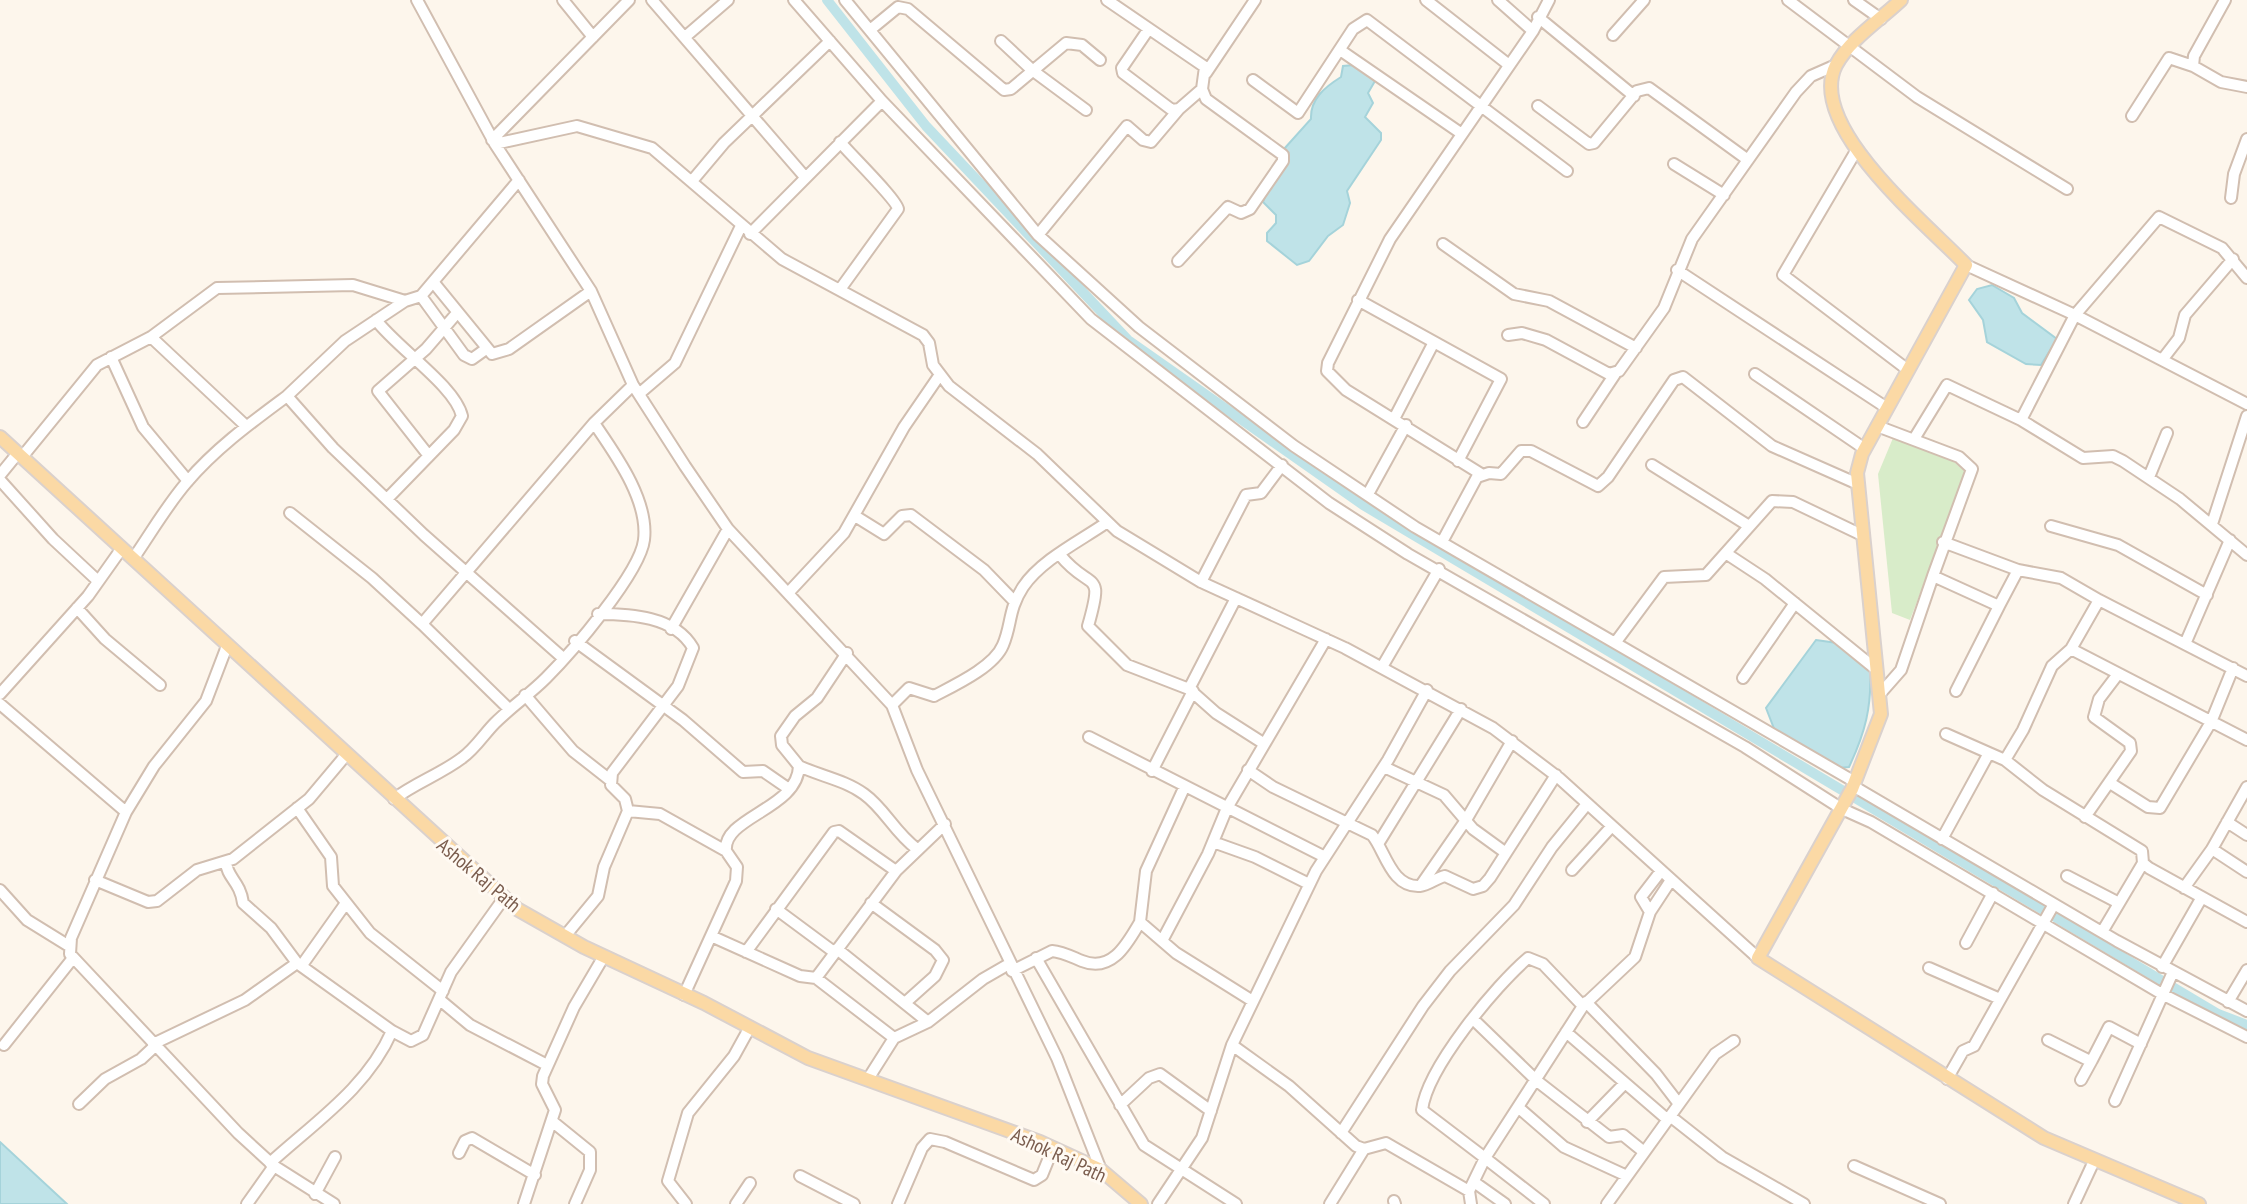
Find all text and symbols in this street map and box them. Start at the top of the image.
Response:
street label: Ashok Raj Path [432,832,526,918]
street label: Ashok Raj Path [1007,1122,1111,1188]

